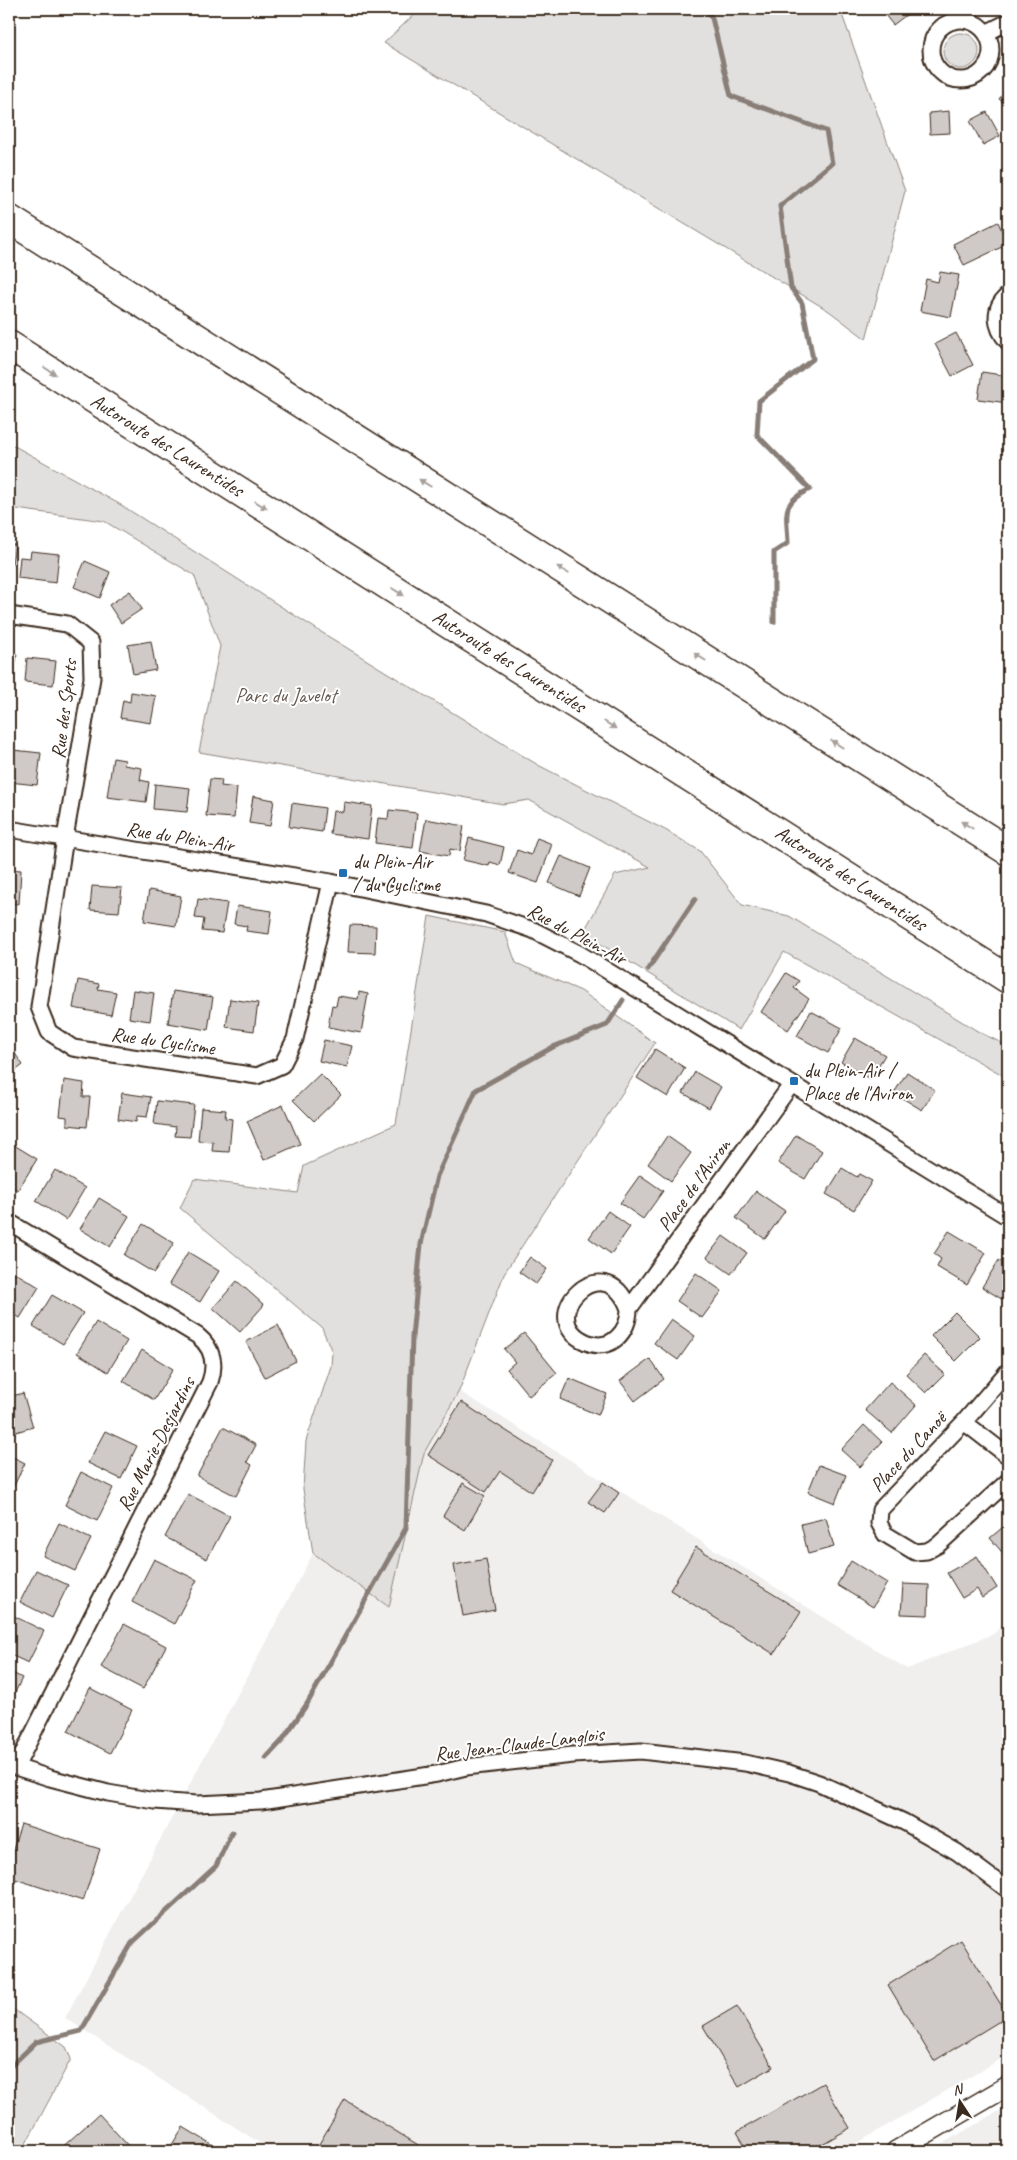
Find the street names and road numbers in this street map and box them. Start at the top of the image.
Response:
street label: Autoroute des Laurentides [86,388,250,503]
street label: Autoroute des Laurentides [428,604,592,719]
street label: Rue des Sports [46,656,83,760]
street label: Rue du Plein-Air [125,816,237,858]
street label: Autoroute des Laurentides [771,820,933,937]
street label: Rue du Plein-Air [523,898,632,971]
street label: Rue du Cyclisme [110,1021,218,1061]
street label: Place de l'Aviron [652,1133,737,1236]
street label: Rue Marie-Desjardins [111,1371,202,1515]
street label: Place du Canoë [864,1405,953,1497]
street label: Rue Jean-Claude-Langlois [433,1721,607,1767]

